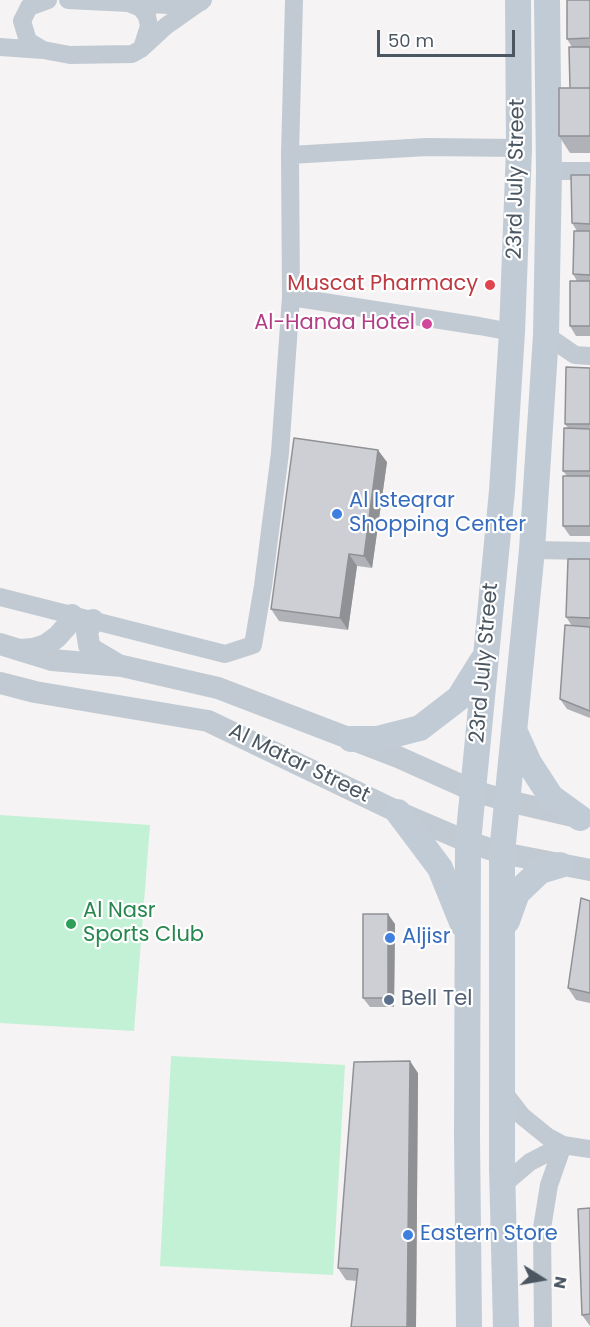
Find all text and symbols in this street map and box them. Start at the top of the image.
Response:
scale bar [380,18,518,56]
text: 50 m [388,28,434,53]
street label: 23rd July Street [503,98,531,260]
place label: Muscat Pharmacy [287,272,478,298]
marker: Muscat Pharmacy [483,278,497,292]
place label: Al-Hanaa Hotel [254,311,415,337]
marker: Al-Hanaa Hotel [420,317,434,331]
place label: Al Isteqrar Shopping Center [349,489,526,539]
marker: Al Isteqrar Shopping Center [330,507,344,521]
street label: 23rd July Street [465,582,505,744]
street label: Al Matar Street [224,719,374,809]
place label: Al Nasr Sports Club [83,899,204,949]
marker: Al Nasr Sports Club [64,917,78,931]
place label: Aljisr [402,925,450,951]
marker: Aljisr [383,931,397,945]
place label: Bell Tel [401,987,472,1013]
marker: Bell Tel [382,993,396,1007]
place label: Eastern Store [420,1222,558,1248]
marker: Eastern Store [401,1228,415,1242]
north arrow [512,1249,572,1309]
text: N [548,1274,573,1291]

